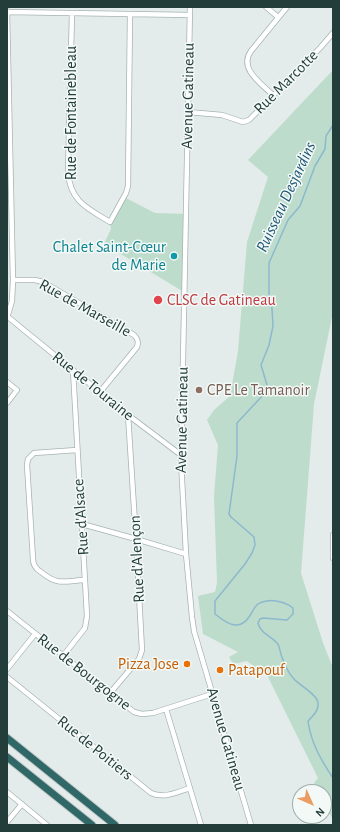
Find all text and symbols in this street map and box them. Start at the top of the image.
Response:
street label: Avenue Gatineau [177,43,199,149]
street label: Rue de Fontainebleau [61,46,81,180]
street label: Rue Marcotte [250,46,322,118]
water label: Ruisseau Desjardins [252,139,320,255]
place label: Chalet Saint-Cœur de Marie [53,237,166,275]
marker: Chalet Saint-Cœur de Marie [169,251,179,261]
street label: Rue de Marseille [36,275,134,341]
place label: CLSC de Gatineau [167,290,276,310]
marker: CLSC de Gatineau [152,294,164,306]
street label: Rue de Touraine [48,347,138,425]
street label: Avenue Gatineau [171,367,193,473]
place label: CPE Le Tamanoir [207,380,310,400]
marker: CPE Le Tamanoir [194,385,204,395]
street label: Rue d'Alsace [69,478,93,556]
street label: Rue d'Alençon [125,515,149,603]
street label: Rue de Bourgogne [33,629,135,715]
place label: Pizza Jose [118,654,179,674]
marker: Pizza Jose [182,659,192,669]
place label: Patapouf [228,660,285,680]
marker: Patapouf [215,665,225,675]
street label: Avenue Gatineau [202,685,250,793]
street label: Rue de Poitiers [53,712,137,784]
north arrow [292,784,332,824]
text: N [314,806,327,819]

